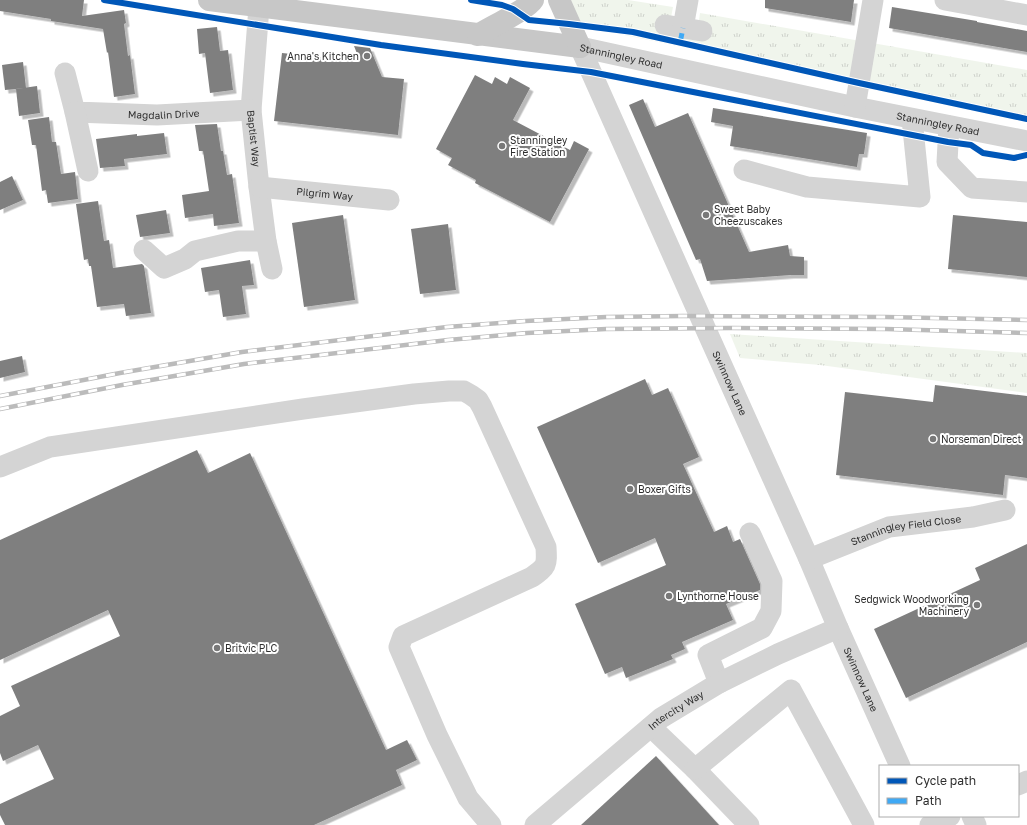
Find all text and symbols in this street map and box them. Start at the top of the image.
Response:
street label: Stanningley Road [578,41,664,71]
place label: Anna's Kitchen [287,50,359,62]
marker: Anna's Kitchen [362,51,372,61]
street label: Magdalin Drive [128,107,200,121]
street label: Baptist Way [245,109,263,168]
street label: Stanningley Road [895,109,981,137]
place label: Stanningley Fire Station [510,134,568,158]
marker: Stanningley Fire Station [497,141,507,151]
street label: Pilgrim Way [296,185,354,202]
place label: Sweet Baby Cheezuscakes [714,203,783,227]
marker: Sweet Baby Cheezuscakes [701,210,711,220]
street label: Swinnow Lane [710,349,750,417]
place label: Norseman Direct [941,433,1021,445]
marker: Norseman Direct [928,434,938,444]
place label: Boxer Gifts [638,483,691,495]
marker: Boxer Gifts [625,484,635,494]
street label: Stanningley Field Close [849,512,962,548]
place label: Lynthorne House [677,590,759,602]
marker: Lynthorne House [664,591,674,601]
place label: Sedgwick Woodworking Machinery [854,593,969,617]
marker: Sedgwick Woodworking Machinery [972,600,982,610]
place label: Britvic PLC [225,642,278,654]
marker: Britvic PLC [212,643,222,653]
street label: Swinnow Lane [841,645,881,714]
street label: Intercity Way [646,688,706,732]
legend [879,765,1019,817]
text: Cycle path [915,773,976,788]
text: Path [915,793,942,808]

